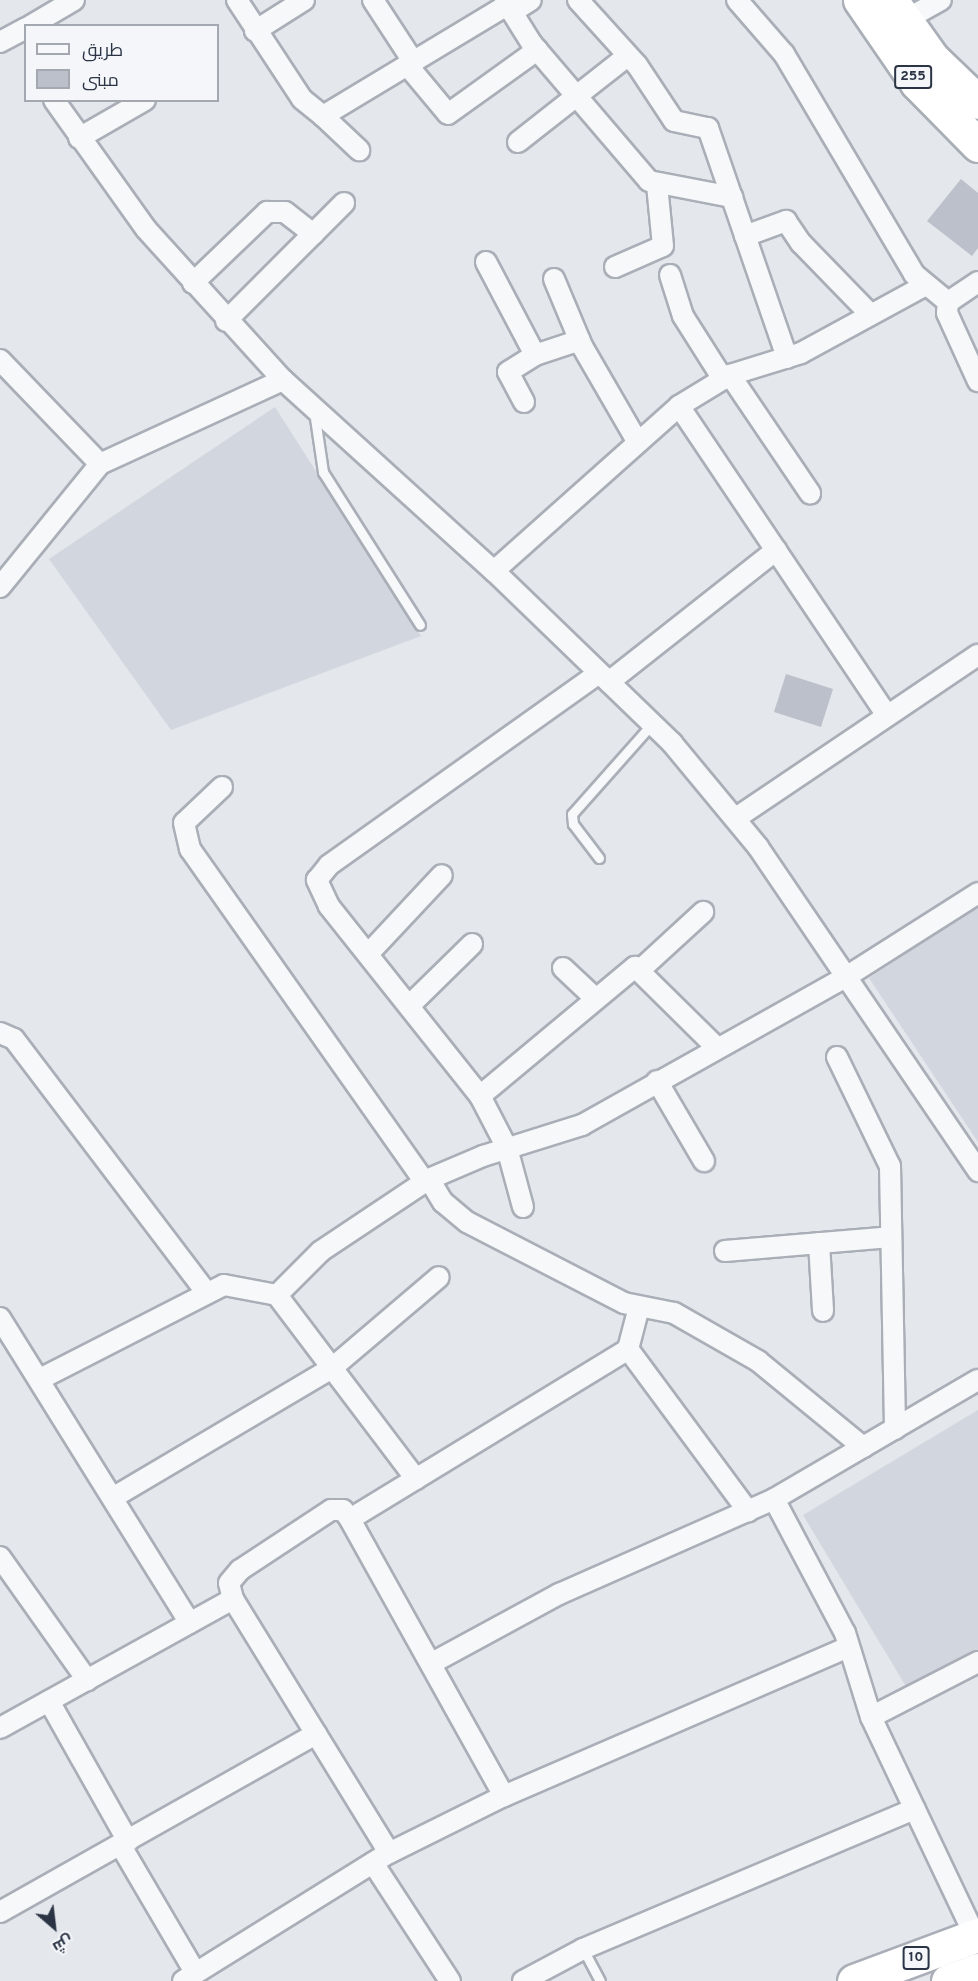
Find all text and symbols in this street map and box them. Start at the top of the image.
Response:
legend [24,24,219,102]
text: طريق [82,40,123,63]
road number: 255 [894,66,932,88]
text: مبنى [82,70,119,93]
north arrow [24,1897,84,1957]
text: ش [49,1929,76,1957]
road number: 10 [902,1947,930,1969]

